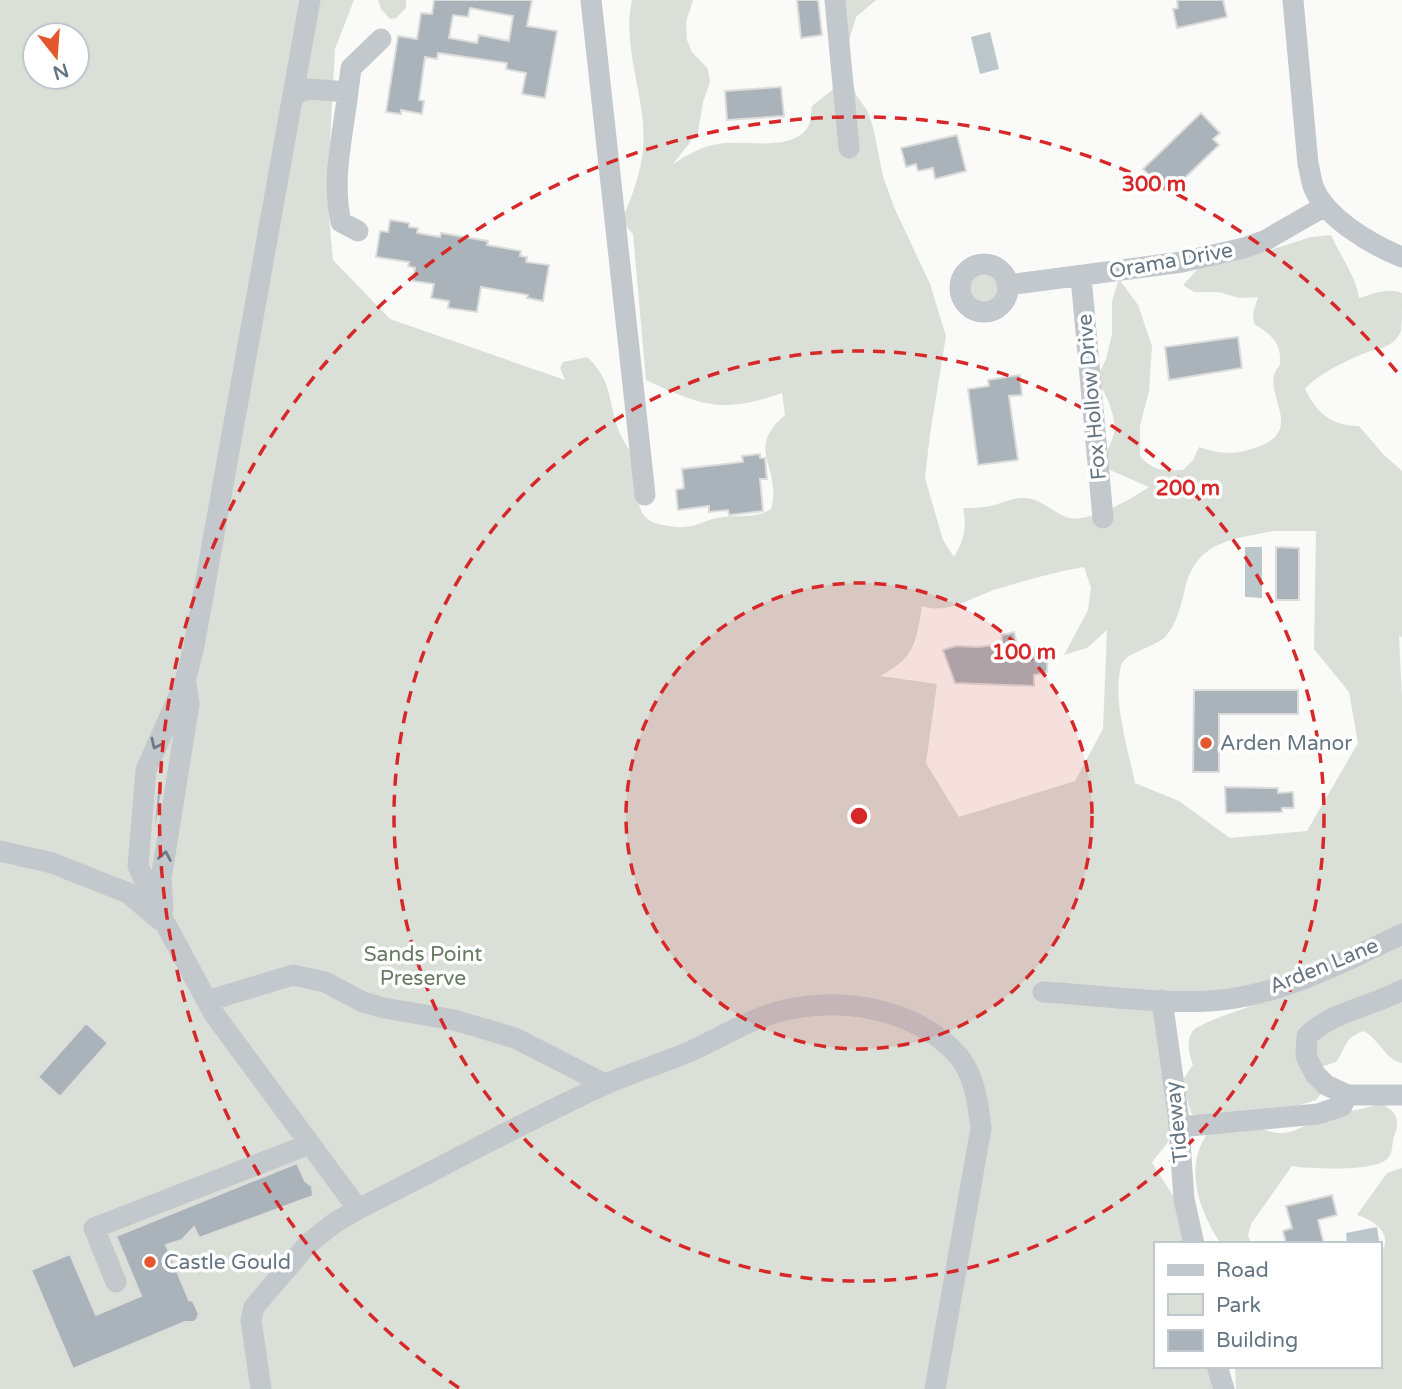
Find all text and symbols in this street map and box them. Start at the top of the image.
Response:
north arrow [21,21,91,91]
text: N [50,59,71,84]
text: 300 m [1122,172,1186,197]
street label: Orama Drive [1107,238,1235,284]
street label: Fox Hollow Drive [1072,313,1112,481]
text: 200 m [1156,476,1220,501]
text: 100 m [992,640,1056,665]
place label: Arden Manor [1220,731,1352,756]
marker: Arden Manor [1198,735,1214,751]
one-way arrow [150,737,164,749]
centre of rings [847,804,871,828]
one-way arrow [157,850,172,862]
street label: Arden Lane [1266,933,1382,999]
park label: Sands Point Preserve [364,942,482,991]
street label: Tideway [1160,1080,1194,1164]
legend [1154,1242,1381,1368]
place label: Castle Gould [164,1250,291,1275]
marker: Castle Gould [142,1254,158,1270]
text: Road [1216,1258,1269,1283]
text: Park [1216,1293,1261,1318]
text: Building [1216,1328,1298,1353]

